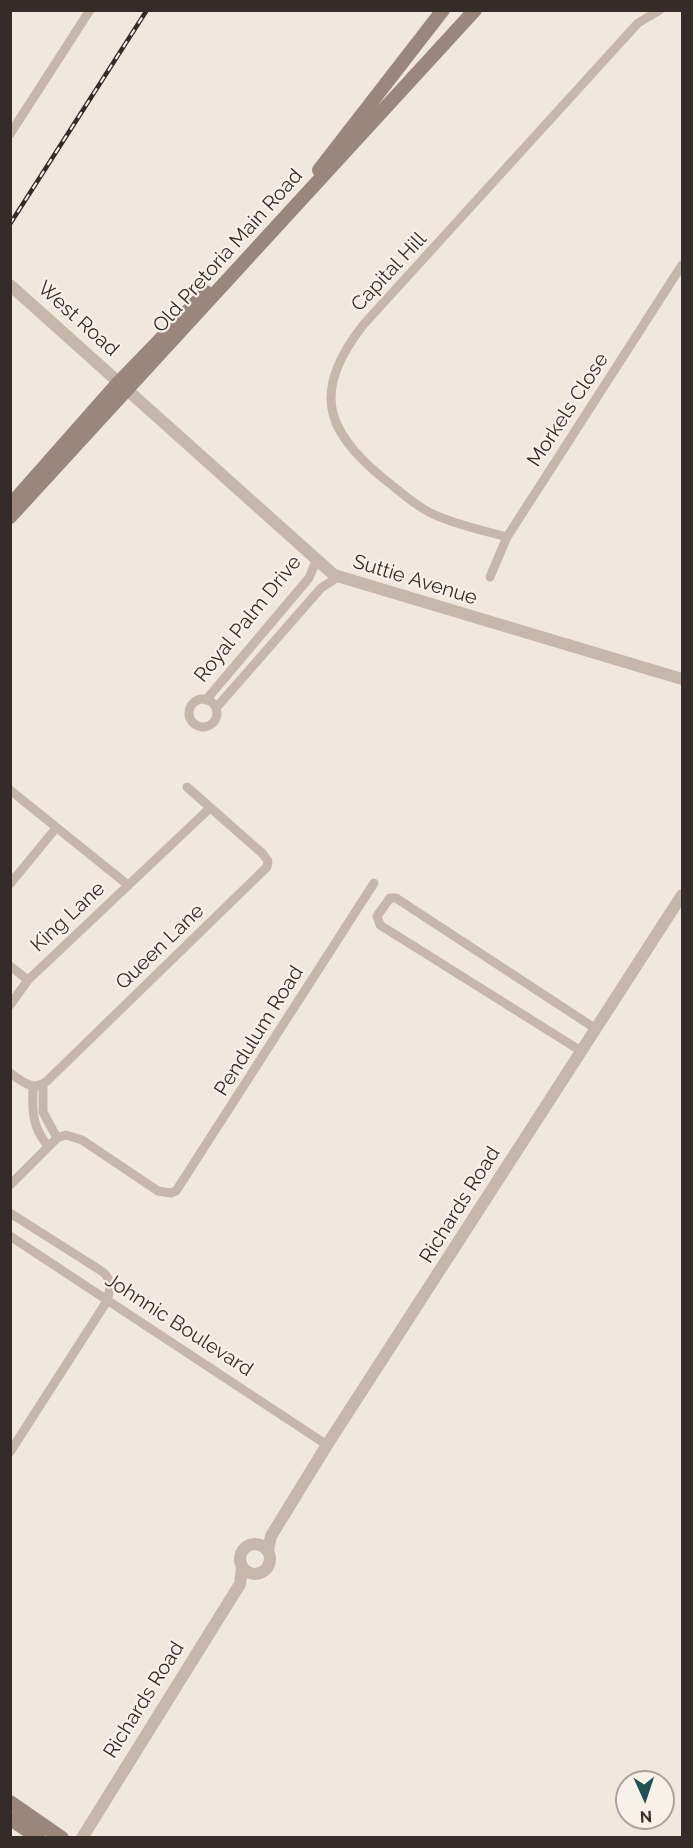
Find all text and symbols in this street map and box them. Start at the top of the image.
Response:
street label: Old Pretoria Main Road [148,164,308,338]
street label: Capital Hill [346,227,432,317]
street label: West Road [33,276,123,362]
street label: Morkels Close [522,349,614,471]
street label: Suttie Avenue [350,550,480,610]
street label: Royal Palm Drive [190,551,306,687]
street label: King Lane [26,877,110,957]
street label: Queen Lane [111,899,209,995]
street label: Pendulum Road [209,962,309,1100]
street label: Richards Road [415,1142,505,1268]
street label: Johnnic Boulevard [101,1268,257,1382]
street label: Richards Road [99,1637,189,1763]
north arrow [615,1770,675,1830]
text: N [639,1807,652,1826]

